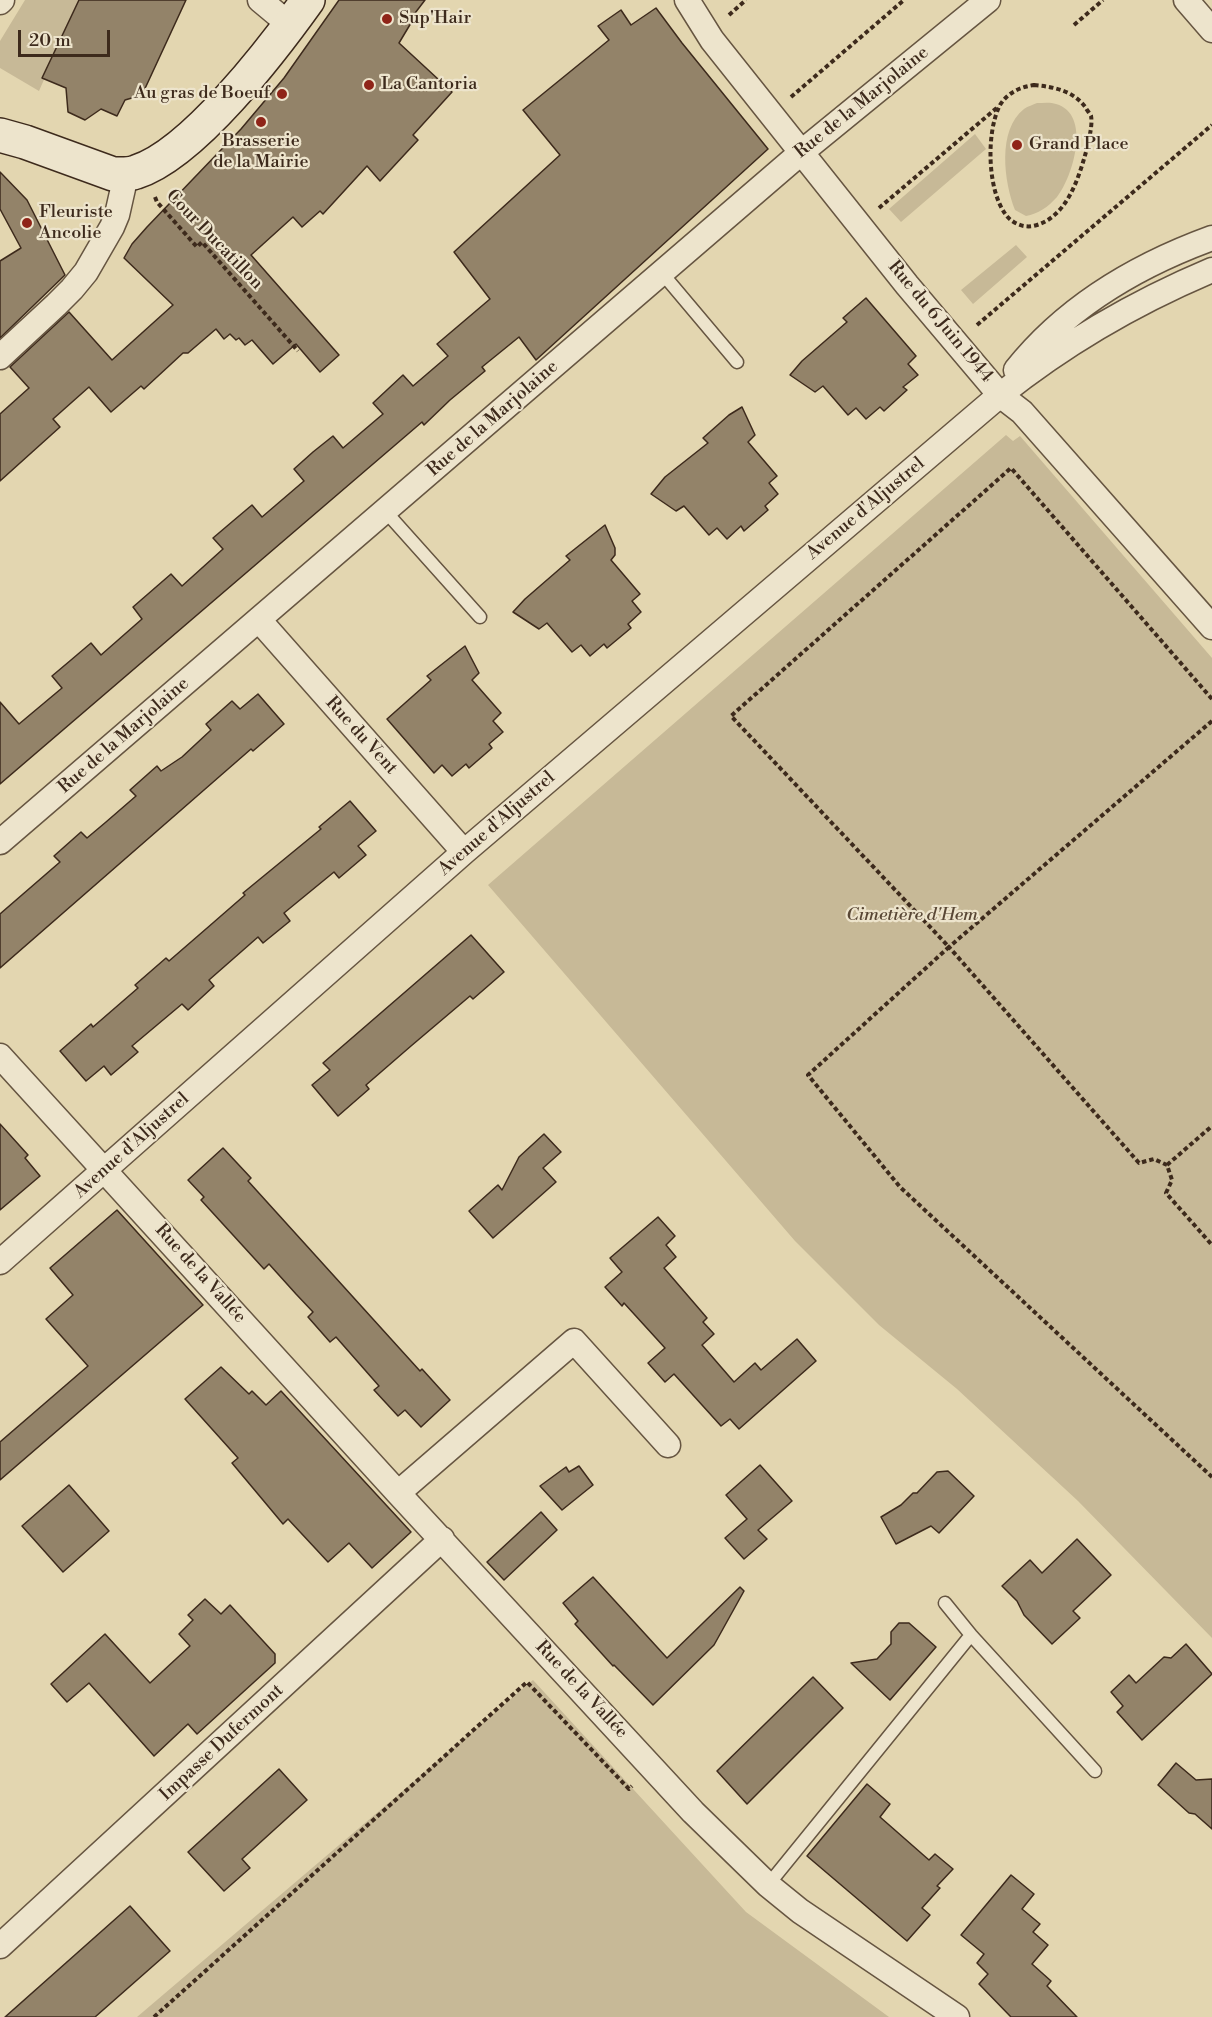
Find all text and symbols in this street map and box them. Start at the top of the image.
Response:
place label: Sup'Hair [399,8,471,30]
marker: Sup'Hair [380,12,394,26]
scale bar [21,18,112,56]
text: 20 m [29,29,71,52]
street label: Rue de la Marjolaine [791,42,933,164]
place label: La Cantoria [381,74,477,96]
marker: La Cantoria [362,78,376,92]
place label: Au gras de Boeuf [134,83,270,105]
marker: Au gras de Boeuf [275,87,289,101]
marker: Brasserie de la Mairie [254,115,268,129]
place label: Brasserie de la Mairie [213,131,309,174]
place label: Grand Place [1029,134,1129,156]
marker: Grand Place [1010,138,1024,152]
street label: Cour Ducatillon [161,186,267,294]
place label: Fleuriste Ancolie [39,202,113,244]
marker: Fleuriste Ancolie [20,216,34,230]
street label: Rue du 6 Juin 1944 [883,257,997,387]
street label: Rue de la Marjolaine [423,356,563,482]
street label: Avenue d'Aljustrel [803,453,929,565]
street label: Rue de la Marjolaine [54,673,194,799]
street label: Rue du Vent [320,693,402,779]
street label: Avenue d'Aljustrel [434,767,560,881]
park label: Cimetière d'Hem [846,905,978,927]
street label: Avenue d'Aljustrel [70,1089,194,1203]
street label: Rue de la Vallée [150,1220,250,1328]
street label: Rue de la Vallée [530,1637,632,1743]
street label: Impasse Dufermont [156,1680,288,1806]

